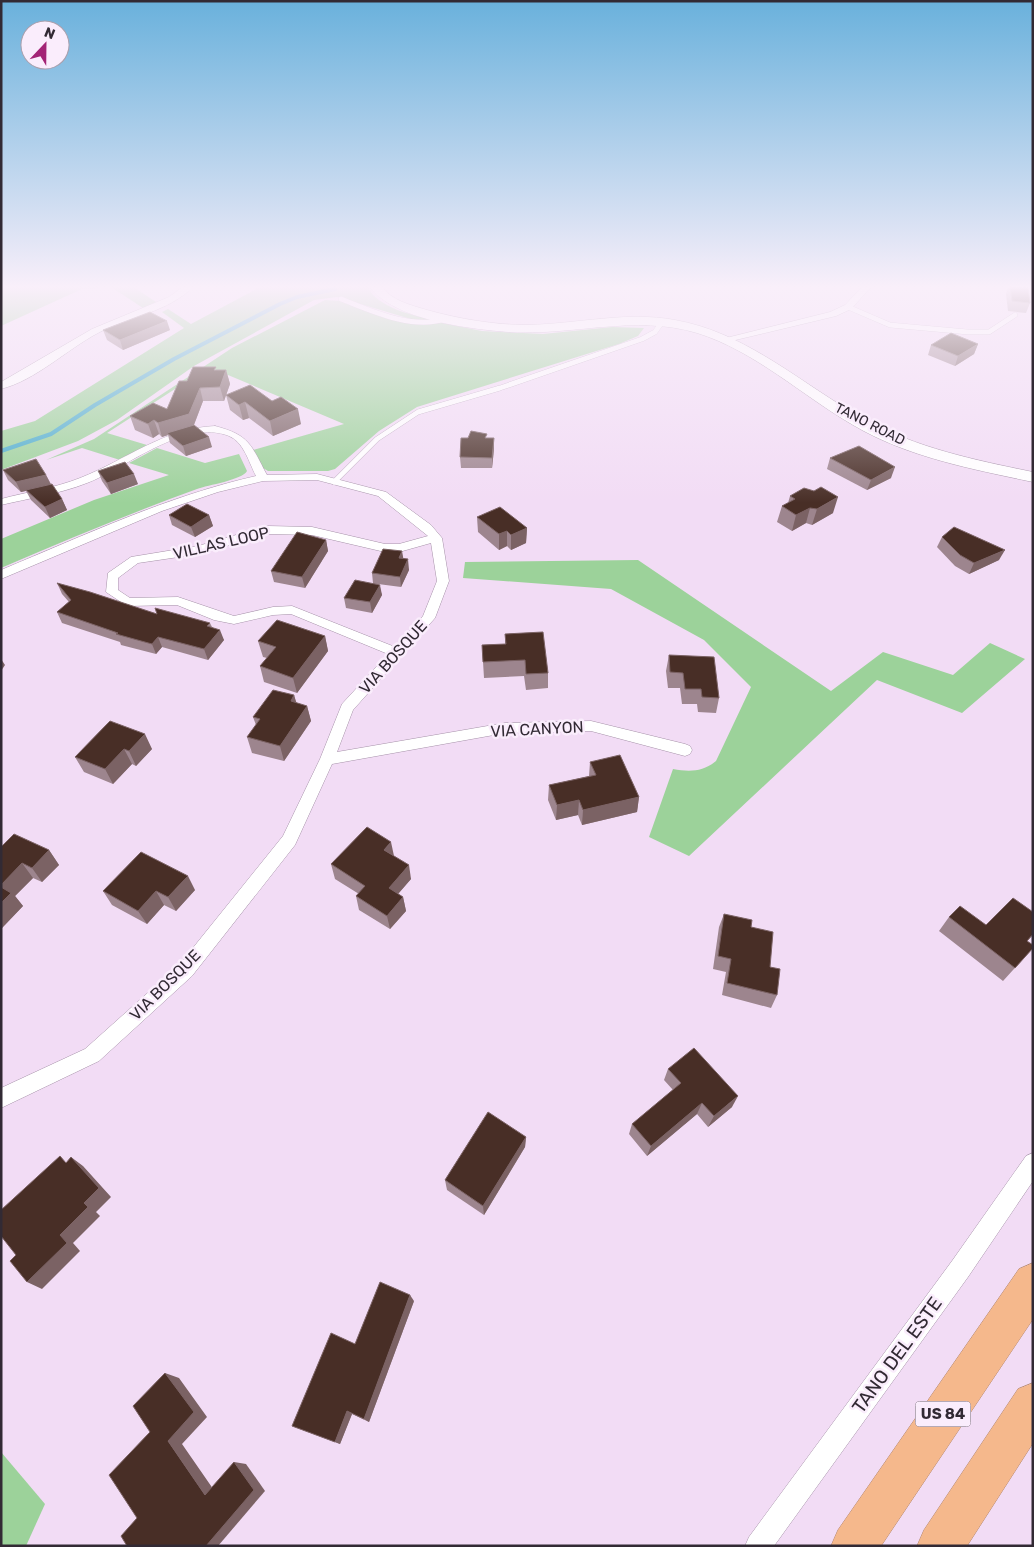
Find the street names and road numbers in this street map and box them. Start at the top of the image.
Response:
street label: TANO ROAD [832,399,908,449]
street label: VILLAS LOOP [171,523,271,563]
street label: VIA BOSQUE [355,616,431,698]
street label: VIA CANYON [490,717,584,741]
street label: VIA BOSQUE [126,946,204,1024]
street label: TANO DEL ESTE [847,1292,947,1418]
road number: US 84 [916,1402,970,1426]

